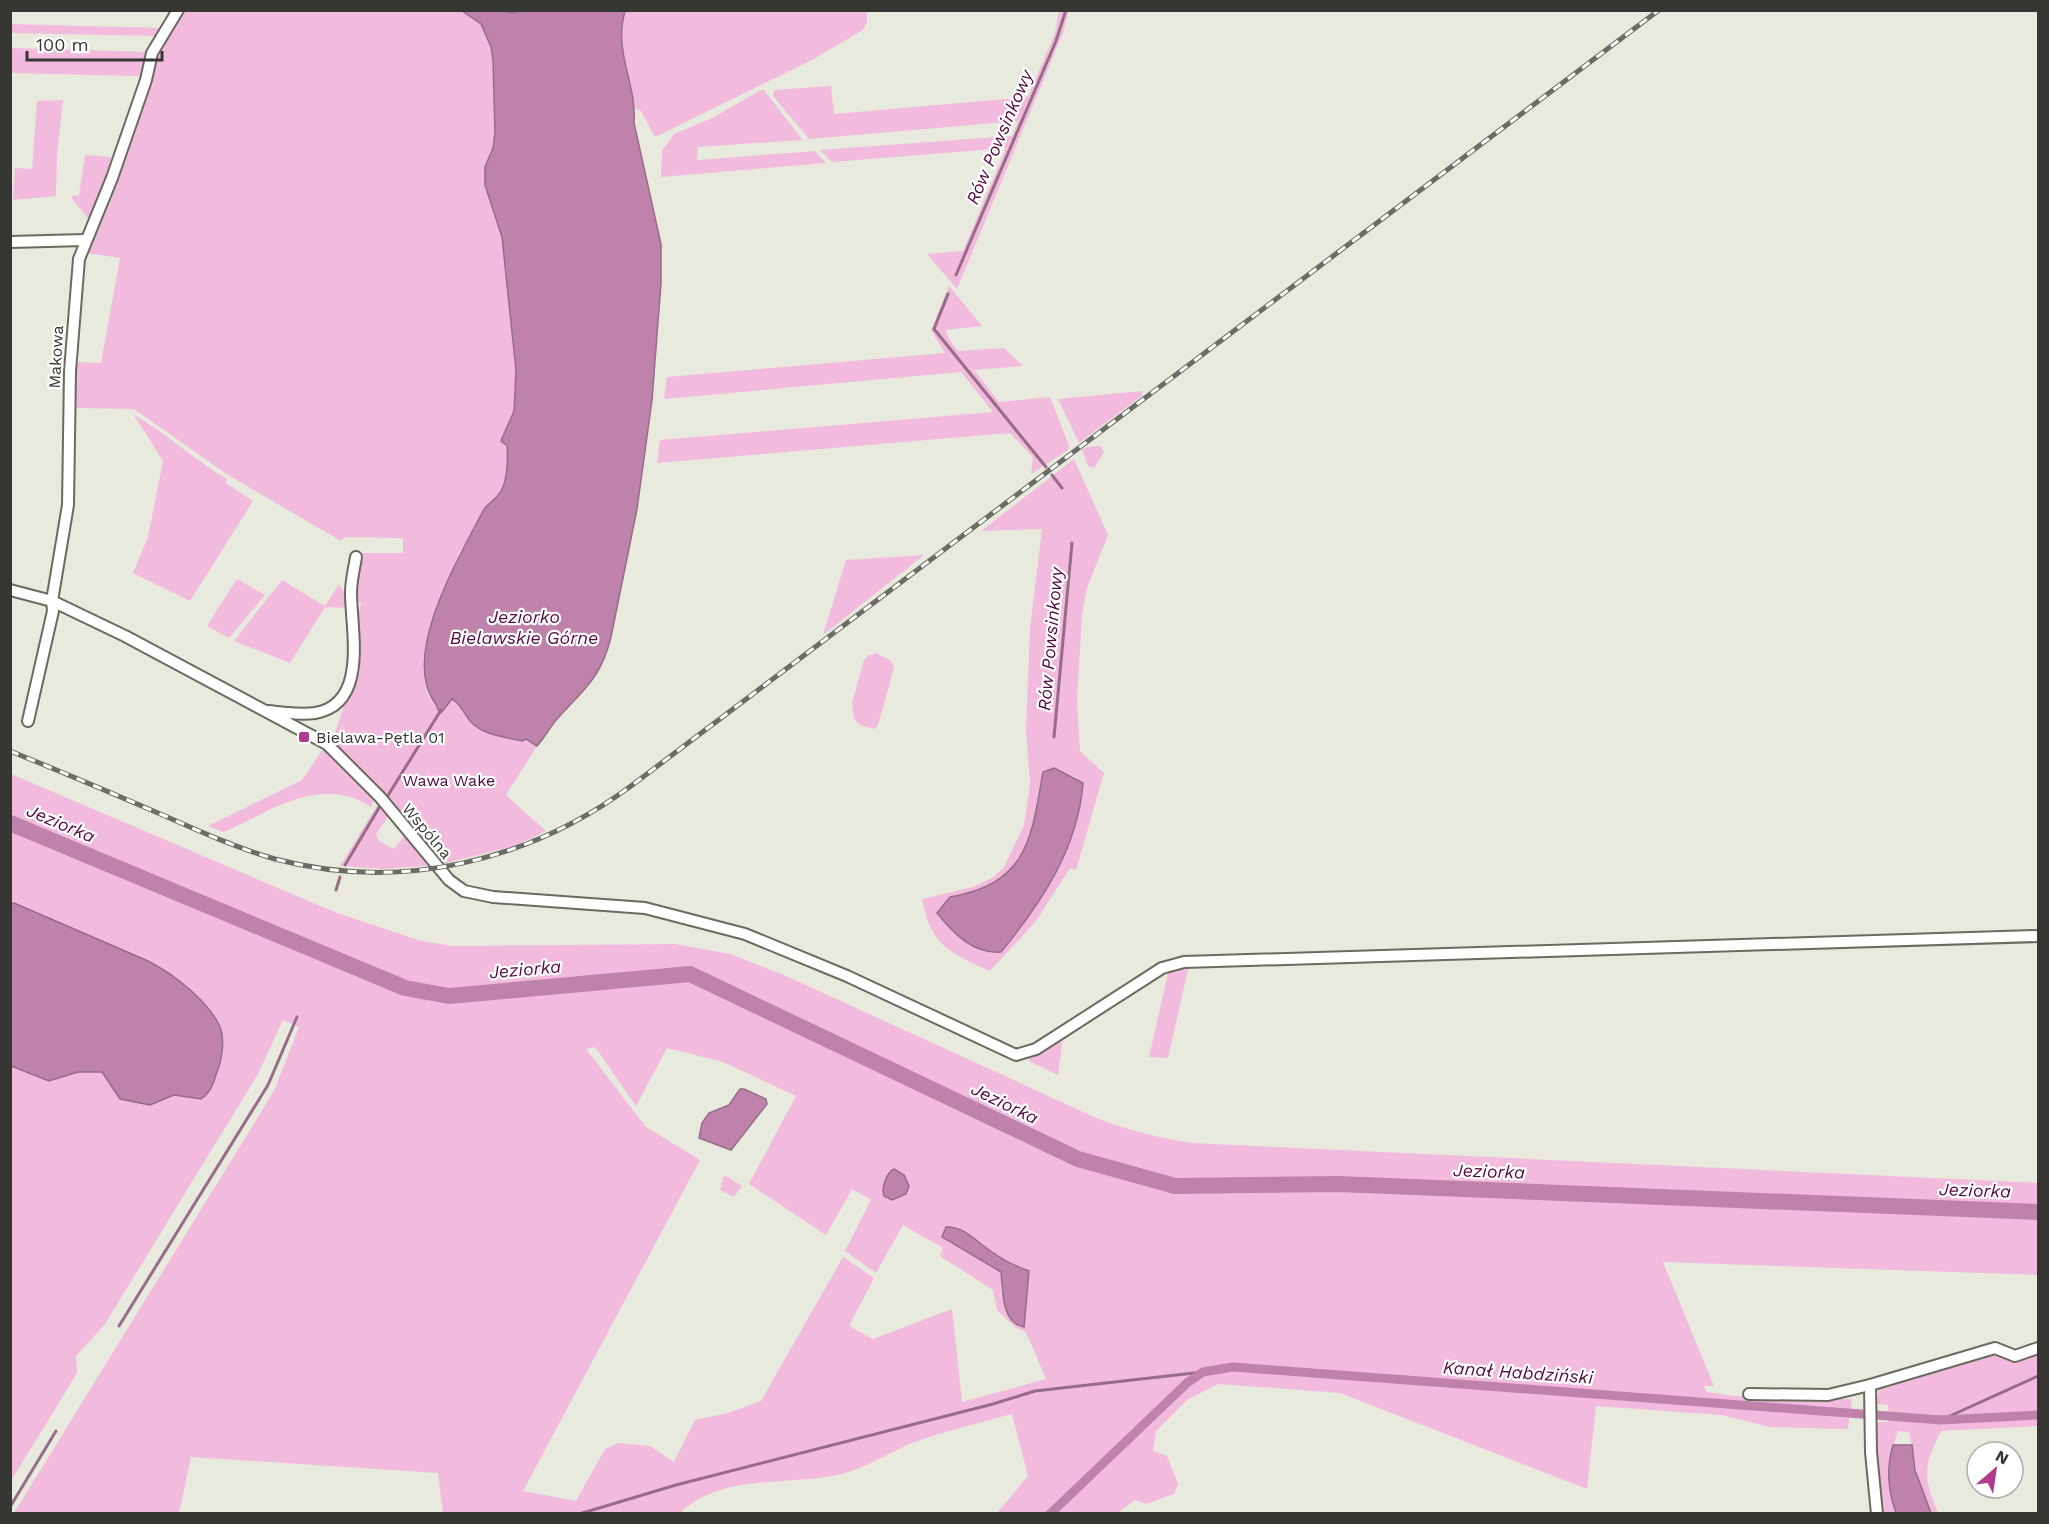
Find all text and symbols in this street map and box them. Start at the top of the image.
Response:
scale bar [27,24,162,62]
text: 100 m [36,34,89,55]
water label: Rów Powsinkowy [961,65,1038,207]
street label: Makowa [45,325,67,389]
water label: Rów Powsinkowy [1033,565,1067,712]
water label: Jeziorko Bielawskie Górne [450,606,598,648]
place label: Bielawa-Pętla 01 [316,728,444,747]
marker: Bielawa-Pętla 01 [297,730,311,744]
park label: Wawa Wake [403,771,495,790]
water label: Jeziorka [24,799,98,847]
street label: Wspólna [398,799,456,863]
water label: Jeziorka [488,955,562,983]
water label: Jeziorka [968,1078,1042,1128]
water label: Jeziorka [1453,1159,1525,1183]
water label: Jeziorka [1939,1178,2011,1202]
water label: Kanał Habdziński [1442,1356,1595,1388]
north arrow [1965,1440,2025,1500]
text: N [1992,1446,2012,1469]

